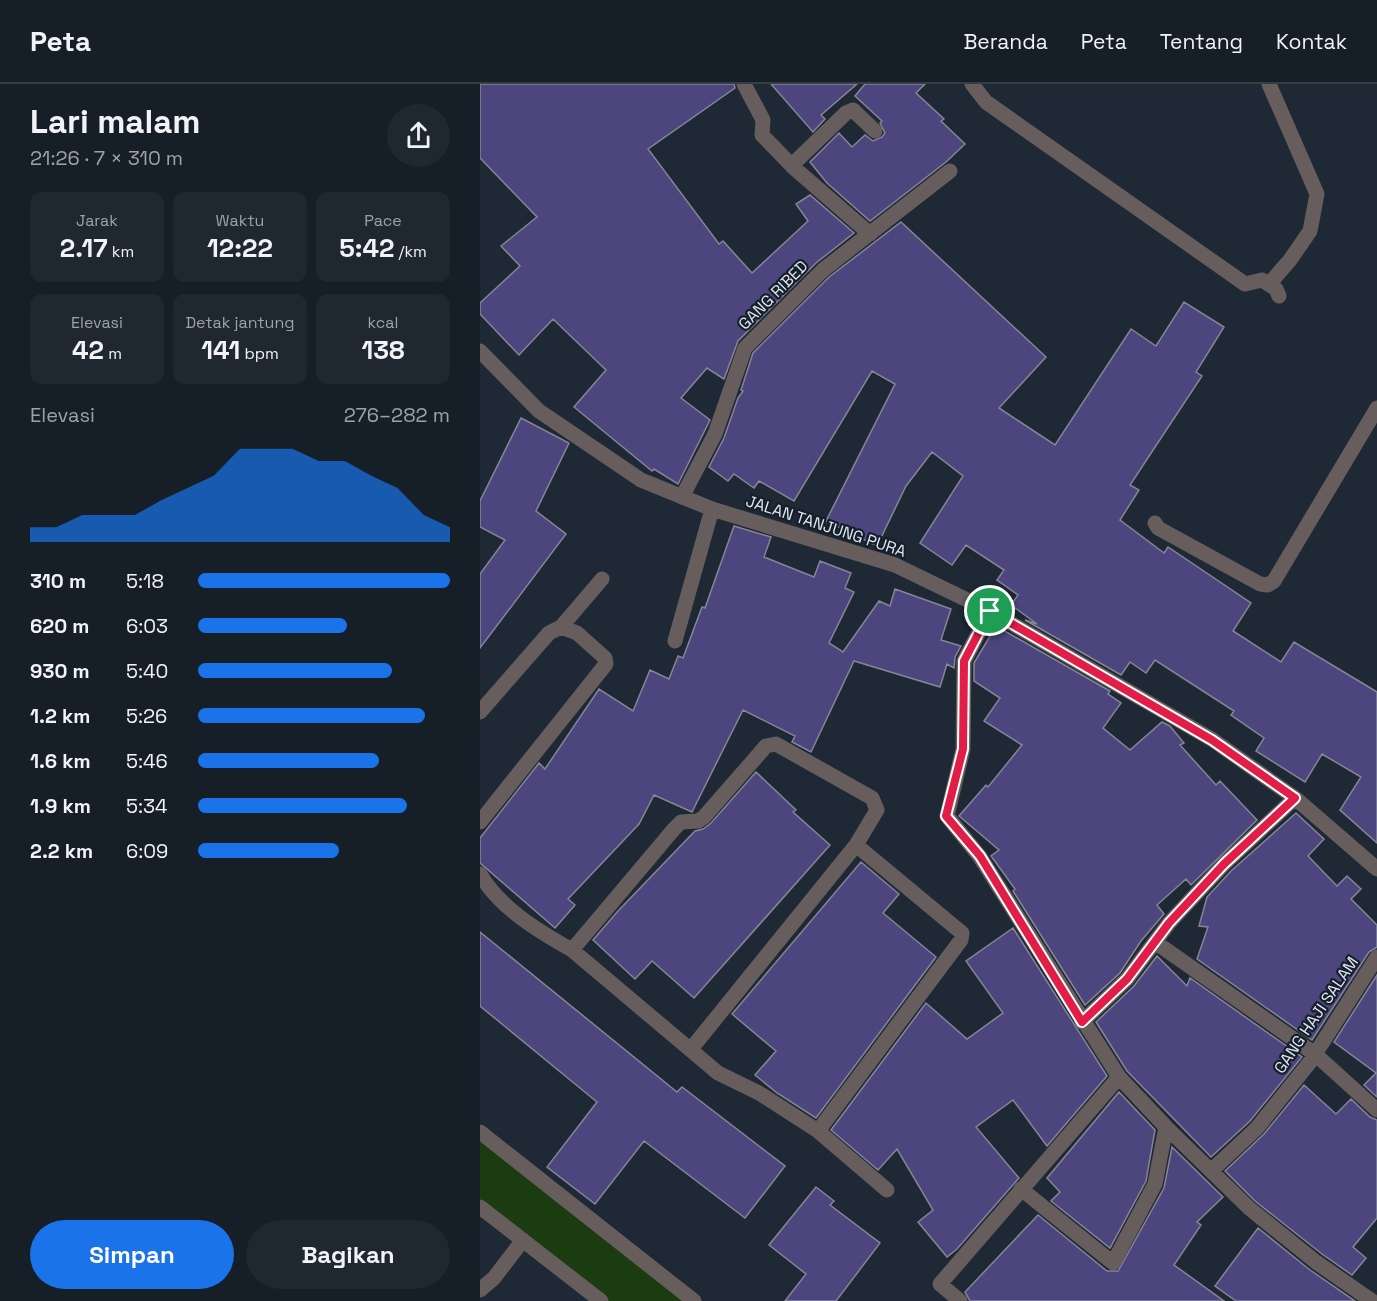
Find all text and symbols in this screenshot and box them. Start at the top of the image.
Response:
text: Peta [30,23,91,59]
text: Beranda [963,28,1048,55]
text: Peta [1081,28,1127,55]
text: Tentang [1160,28,1243,55]
text: Kontak [1276,28,1347,55]
text: Lari malam [30,101,200,143]
button: share [387,104,450,167]
text: 21:26 · 7 × 310 m [30,145,183,171]
text: Jarak [76,210,118,231]
text: Waktu [216,210,264,231]
text: Pace [364,210,402,231]
text: 2.17 [60,231,108,265]
text: 12:22 [207,231,273,265]
text: 5:42 [339,231,394,265]
text: km [108,241,134,262]
text: /km [394,241,427,262]
street label: GANG RIBED [734,256,812,334]
text: Elevasi [71,312,123,333]
text: Detak jantung [186,312,294,333]
text: kcal [368,312,398,333]
text: 42 [72,333,104,367]
text: 141 [201,333,240,367]
text: 138 [361,333,405,367]
text: m [104,343,122,364]
text: bpm [240,343,279,364]
text: Elevasi [30,402,95,428]
text: 276–282 m [344,402,450,428]
street label: JALAN TANJUNG PURA [743,490,909,562]
text: 310 m [30,568,86,594]
text: 5:18 [126,568,164,594]
pin [964,585,1015,636]
icon: arrive [973,594,1006,627]
text: 620 m [30,613,89,639]
text: 6:03 [126,613,168,639]
text: 930 m [30,658,90,684]
text: 5:40 [126,658,168,684]
text: 1.2 km [30,703,90,729]
text: 5:26 [126,703,167,729]
text: 1.6 km [30,748,91,774]
text: 5:46 [126,748,168,774]
text: 1.9 km [30,793,91,819]
text: 5:34 [126,793,168,819]
text: 2.2 km [30,838,93,864]
text: 6:09 [126,838,168,864]
street label: GANG HAJI SALAM [1269,953,1363,1077]
button: Simpan [30,1220,234,1289]
button: Bagikan [246,1220,450,1289]

